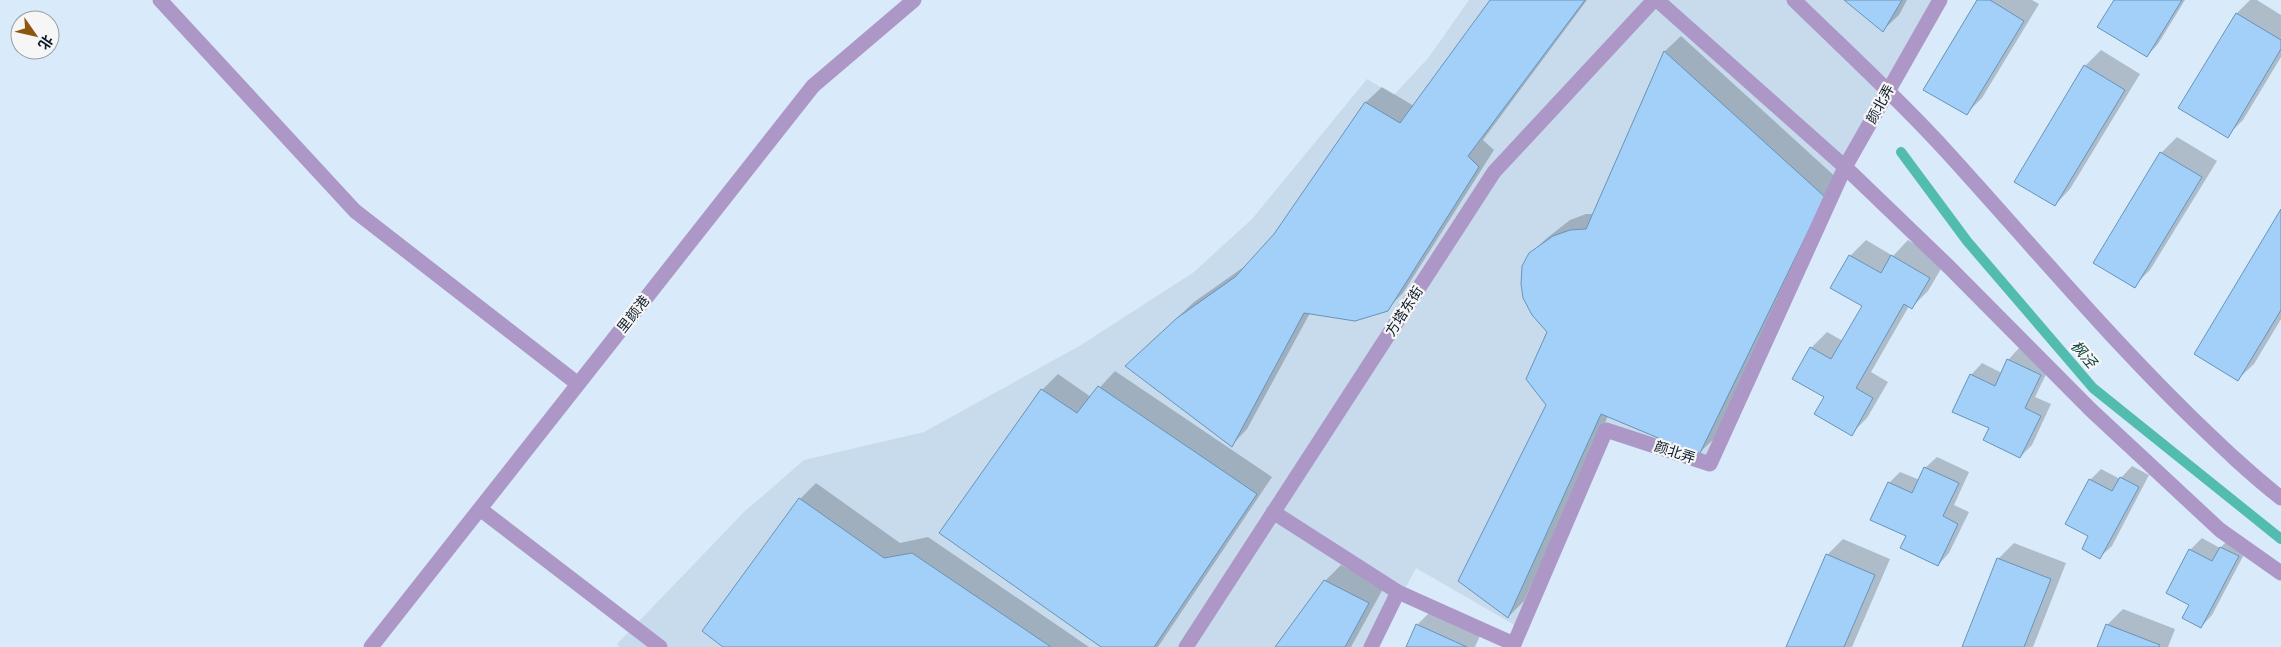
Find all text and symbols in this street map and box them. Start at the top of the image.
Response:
north arrow [10,10,60,60]
text: 北 [34,31,57,53]
street label: 颜北弄 [1862,81,1898,127]
street label: 方塔东街 [1381,283,1427,339]
street label: 里颜港 [613,292,653,336]
water label: 枫泾 [2067,336,2102,373]
street label: 颜北弄 [1652,437,1698,467]

